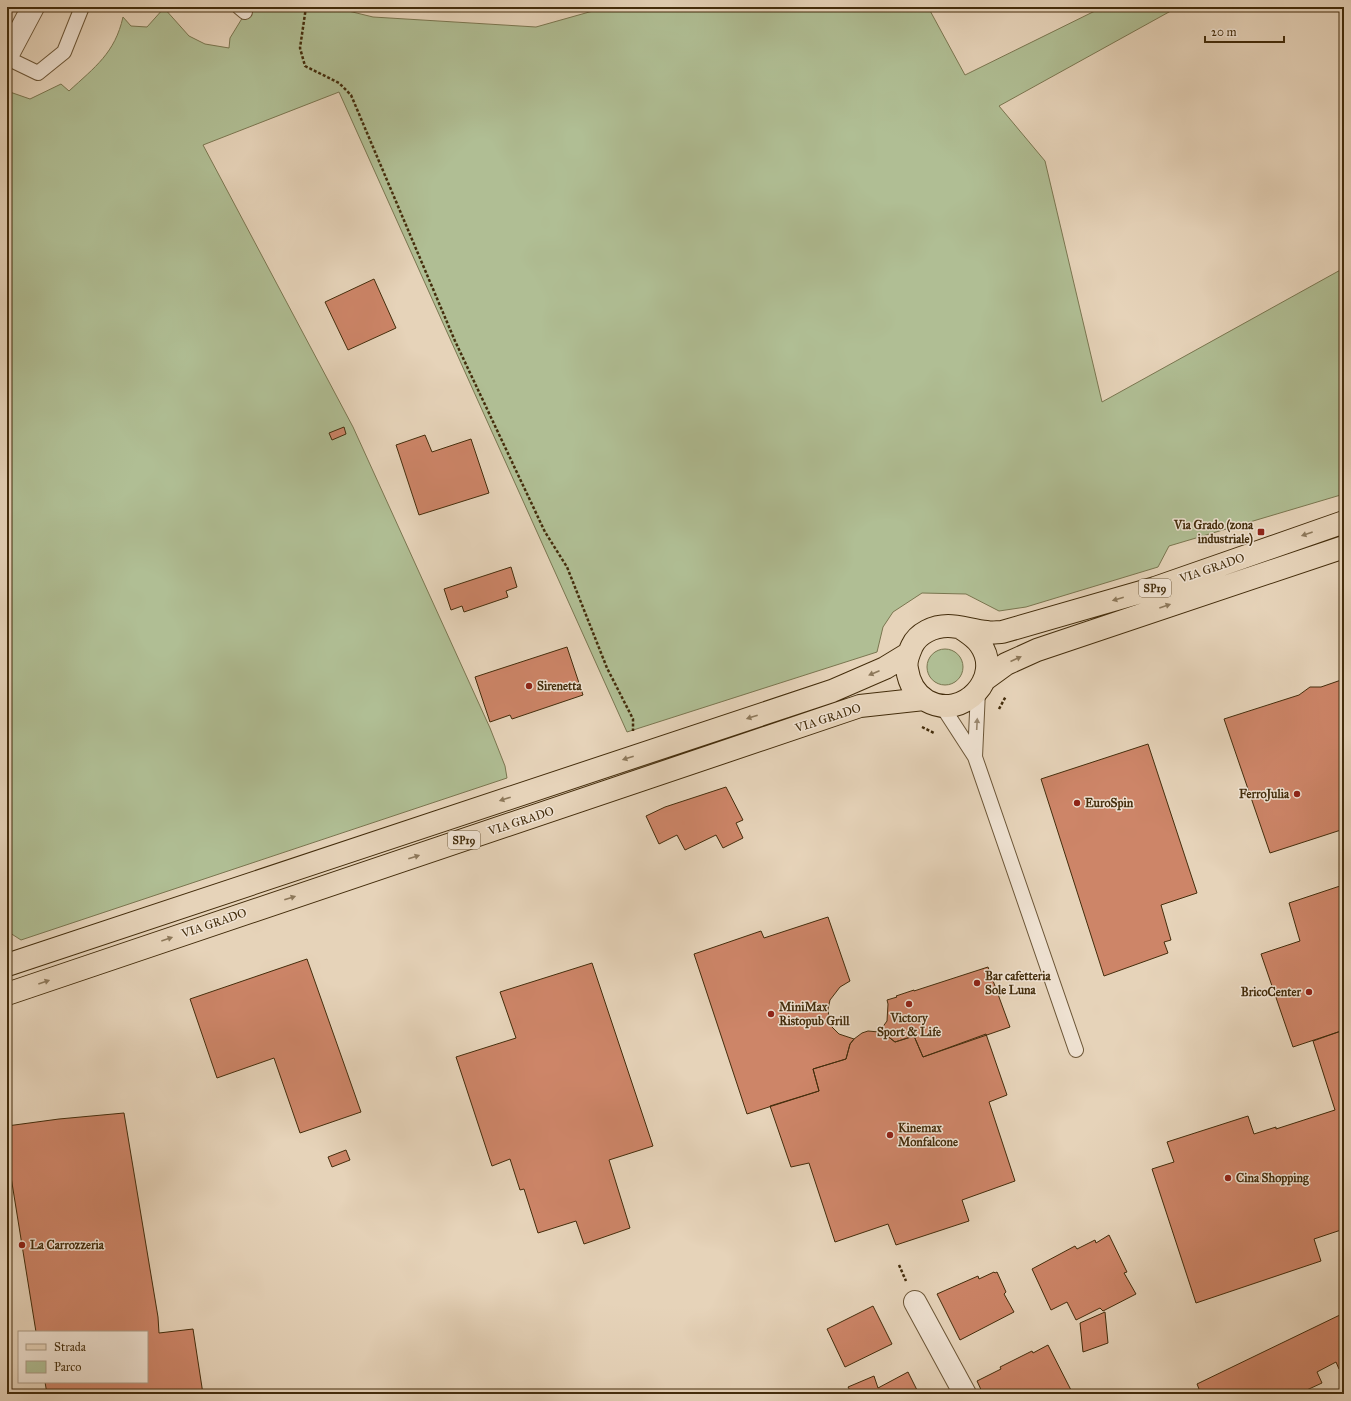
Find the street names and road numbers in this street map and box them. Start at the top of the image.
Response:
street label: VIA GRADO [1177,550,1246,586]
road number: SP19 [1139,579,1171,597]
street label: VIA GRADO [793,701,863,735]
street label: VIA GRADO [486,804,556,838]
road number: SP19 [448,831,480,849]
street label: VIA GRADO [179,905,248,941]

